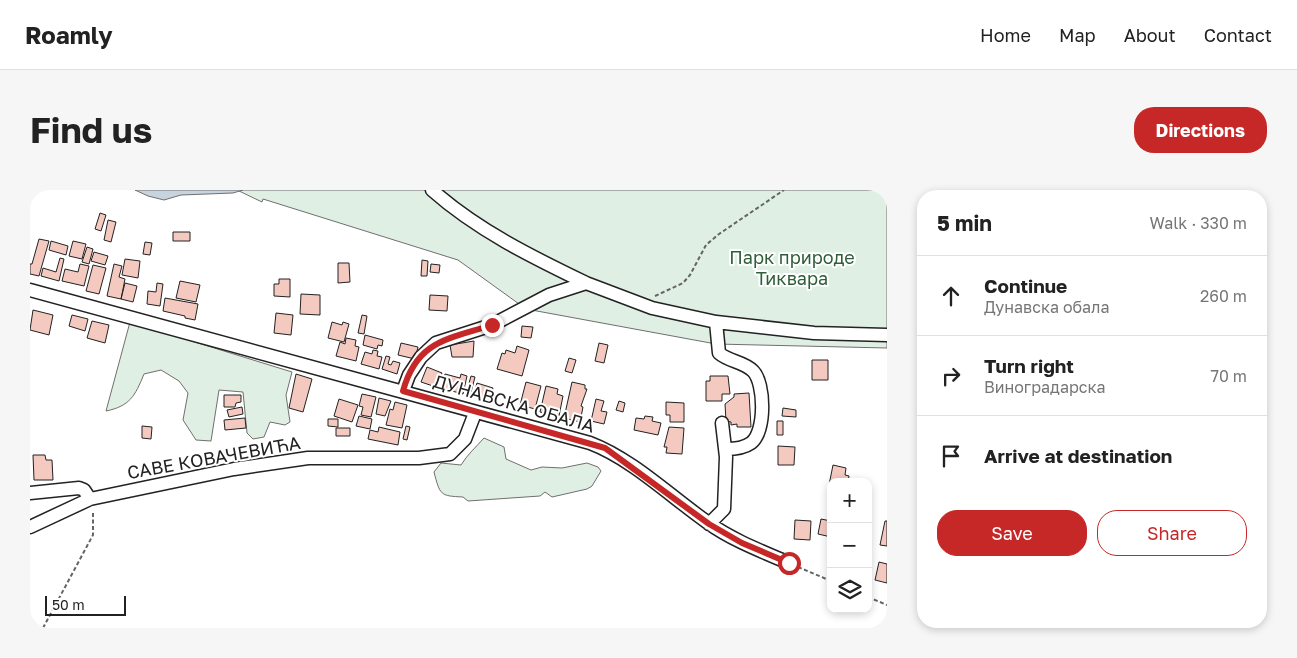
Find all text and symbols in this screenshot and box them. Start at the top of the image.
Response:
text: Roamly [25,20,113,49]
text: Home [980,24,1031,46]
text: Map [1059,24,1096,46]
text: About [1124,24,1176,46]
text: Contact [1204,24,1272,46]
button: Directions [1134,107,1267,153]
text: Find us [30,109,152,151]
text: 5 min [937,210,992,236]
text: Walk · 330 m [1149,213,1247,233]
park label: Парк природе Тиквара [729,246,855,289]
text: Continue [984,274,1067,297]
icon: ahead [937,282,965,310]
text: 260 m [1200,286,1247,306]
text: Дунавска обала [984,297,1110,317]
route end [481,314,504,337]
text: Turn right [984,354,1074,377]
icon: right [937,362,965,390]
text: 70 m [1210,366,1247,386]
street label: ДУНАВСКА ОБАЛА [431,370,597,437]
text: Виноградарска [984,377,1106,397]
street label: САВЕ КОВАЧЕВИЋА [125,431,302,483]
icon: arrive [937,442,965,470]
text: Arrive at destination [984,444,1172,467]
map controls [827,478,872,613]
button: + [827,478,872,523]
button: Save [937,510,1087,556]
button: Share [1097,510,1247,556]
button: − [827,523,872,568]
route start [778,552,801,575]
button: layers [827,568,872,613]
scale bar [45,593,126,616]
text: 50 m [52,596,85,613]

